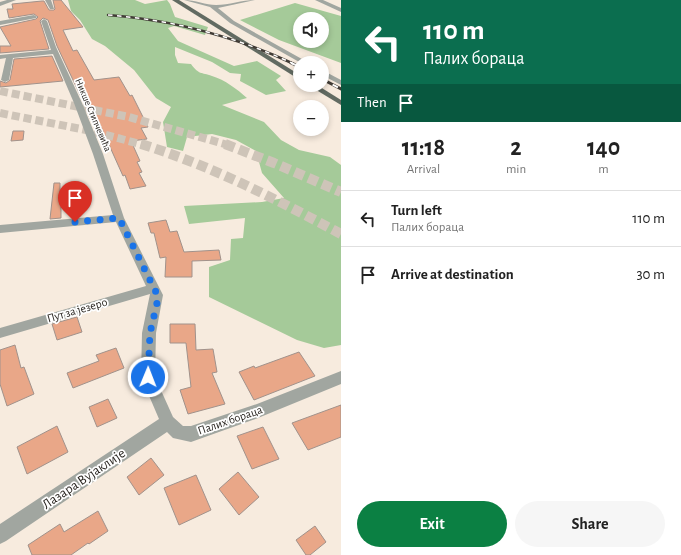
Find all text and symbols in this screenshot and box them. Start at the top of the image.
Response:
map controls [293,12,329,136]
button: sound [293,12,329,48]
icon: left [357,16,409,68]
text: 110 m [423,17,485,45]
text: Палих бораца [423,50,524,68]
button: + [293,56,329,92]
street label: Никше Стипчевића [73,77,113,153]
icon: arrive [395,92,417,114]
text: Then [357,95,387,110]
button: − [293,100,329,136]
text: 11:18 [402,136,445,160]
text: 2 [510,136,522,160]
text: 140 [587,136,620,160]
text: Arrival [407,163,440,176]
text: min [506,163,526,176]
text: m [598,163,609,176]
pin [58,181,92,222]
icon: arrive [64,187,86,209]
text: Turn left [391,203,442,218]
icon: left [357,208,379,230]
text: 110 m [632,211,665,226]
text: Палих бораца [391,221,464,234]
icon: arrive [357,264,379,286]
text: Arrive at destination [391,267,514,282]
text: 30 m [636,267,665,282]
street label: Пут за језеро [45,296,109,325]
position arrow [127,356,169,398]
street label: Палих бораца [196,403,264,437]
street label: Лазара Вујаклије [40,446,128,512]
button: Exit [357,501,507,547]
button: Share [515,501,665,547]

